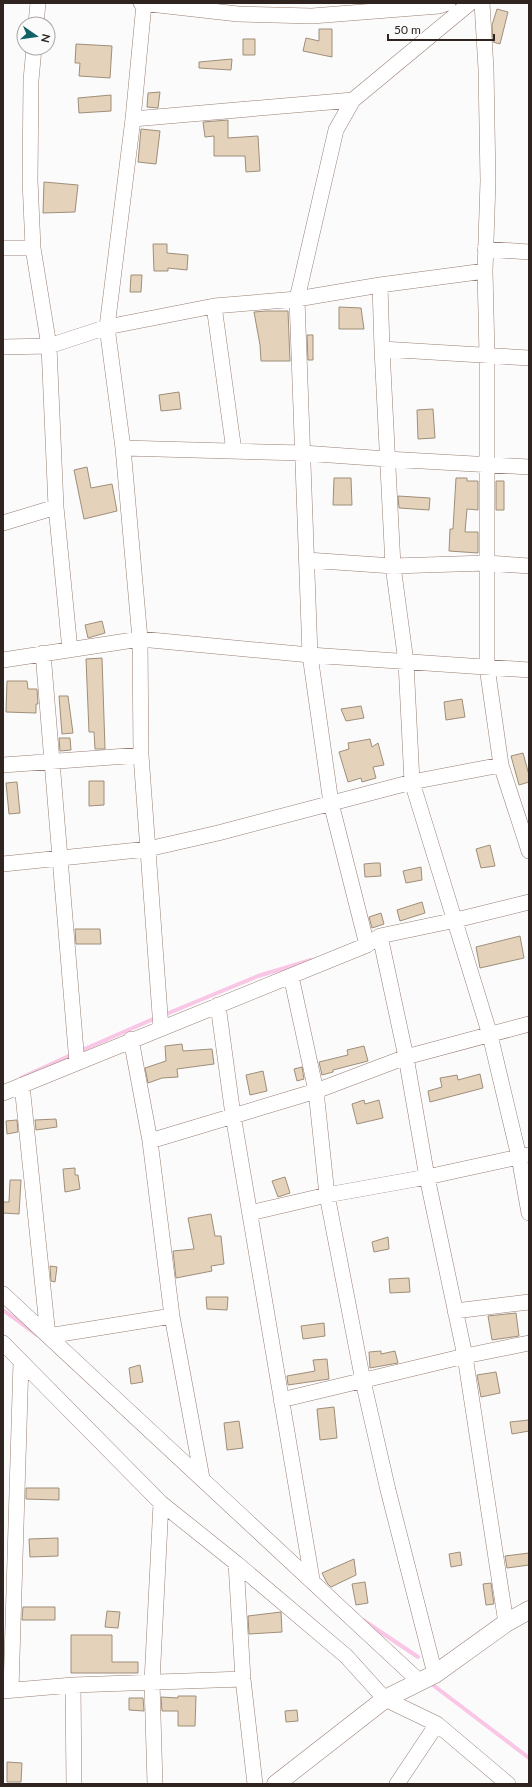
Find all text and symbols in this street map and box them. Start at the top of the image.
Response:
north arrow [16,16,56,56]
scale bar [388,16,494,42]
text: 50 m [394,22,421,37]
text: N [39,33,54,44]

